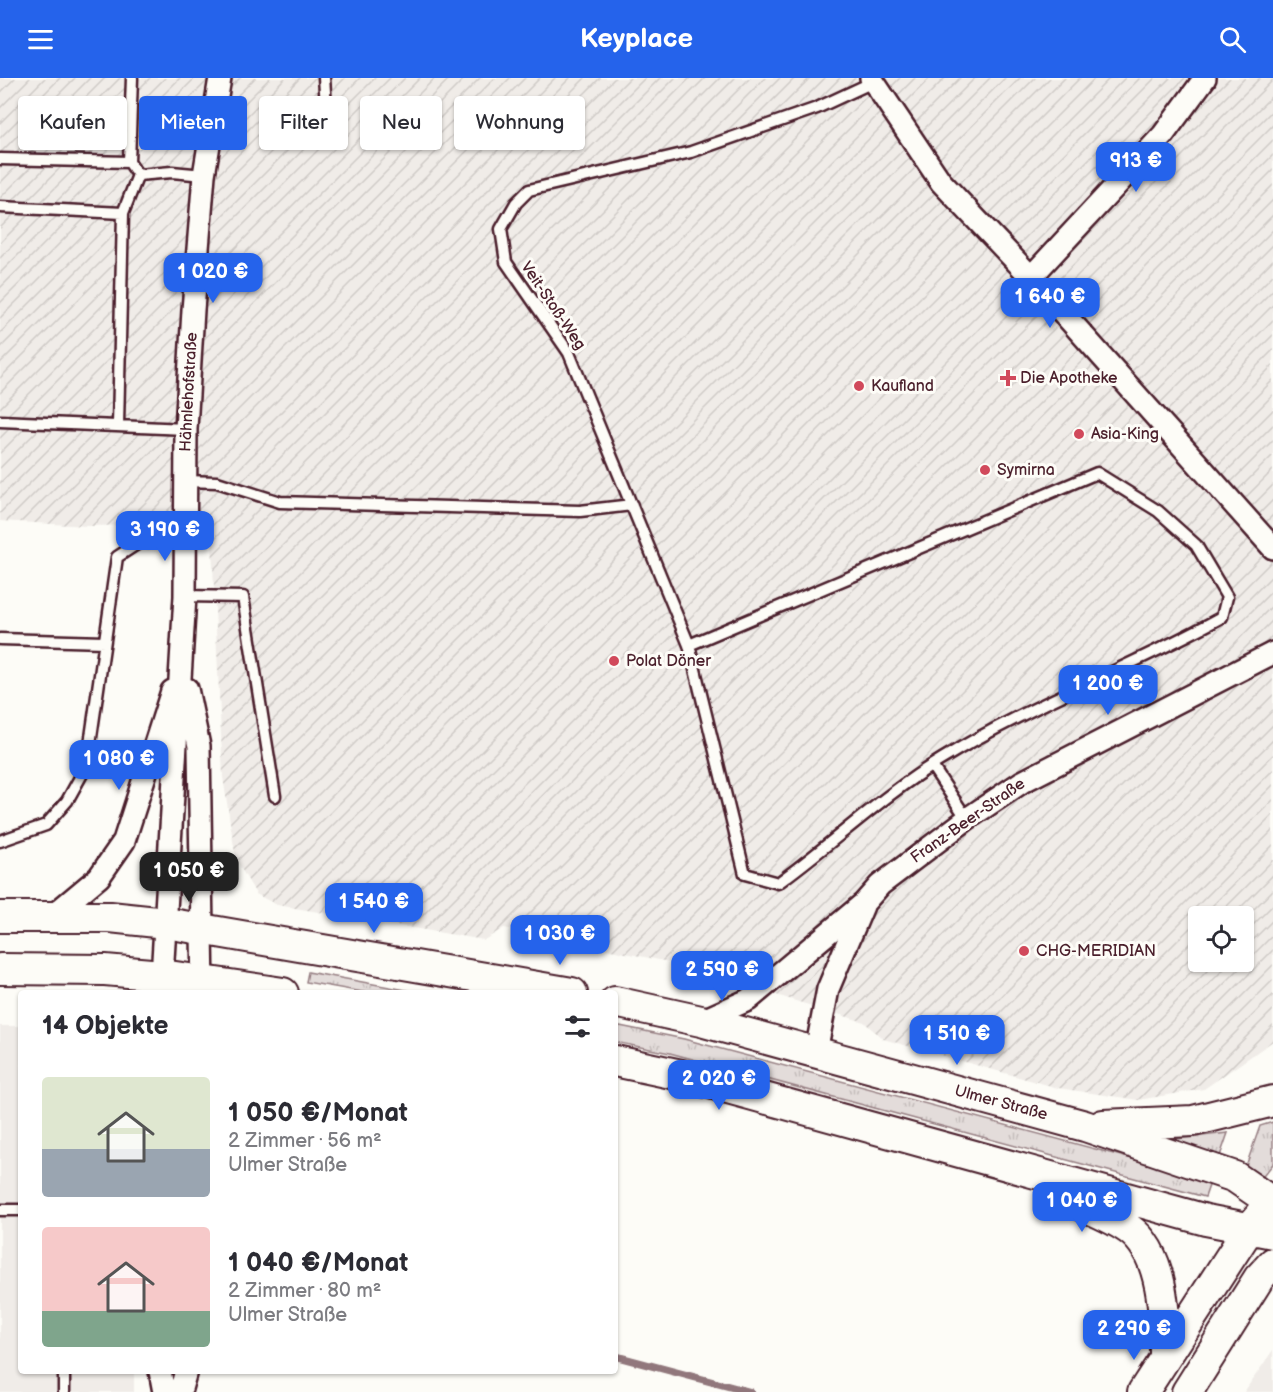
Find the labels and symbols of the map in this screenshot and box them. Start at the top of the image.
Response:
pin: 913 € [1094,142,1178,193]
pin: 1 020 € [158,253,268,304]
street label: Veit-Stoß-Weg [516,258,590,354]
pin: 1 640 € [995,278,1105,329]
street label: Hähnlehofstraße [176,331,202,452]
place label: Die Apotheke [1020,369,1118,388]
marker: Die Apotheke [1001,371,1015,385]
place label: Kaufland [871,377,934,396]
marker: Kaufland [852,379,866,393]
place label: Asia-King [1091,425,1159,444]
marker: Asia-King [1072,427,1086,441]
place label: Symirna [997,461,1055,480]
marker: Symirna [978,463,992,477]
pin: 3 190 € [110,511,220,562]
place label: Polat Döner [626,652,711,671]
marker: Polat Döner [607,654,621,668]
pin: 1 200 € [1053,665,1163,716]
pin: 1 080 € [64,740,174,791]
street label: Franz-Beer-Straße [907,774,1029,868]
pin: 1 050 € [134,852,244,903]
pin: 1 540 € [319,883,429,934]
pin: 1 030 € [505,915,615,966]
place label: CHG-MERIDIAN [1036,942,1156,961]
marker: CHG-MERIDIAN [1017,944,1031,958]
pin: 2 590 € [667,951,777,1002]
pin: 1 510 € [902,1015,1012,1066]
pin: 2 020 € [664,1060,774,1111]
street label: Ulmer Straße [953,1081,1050,1125]
pin: 1 040 € [1027,1182,1137,1233]
pin: 2 290 € [1079,1310,1189,1361]

